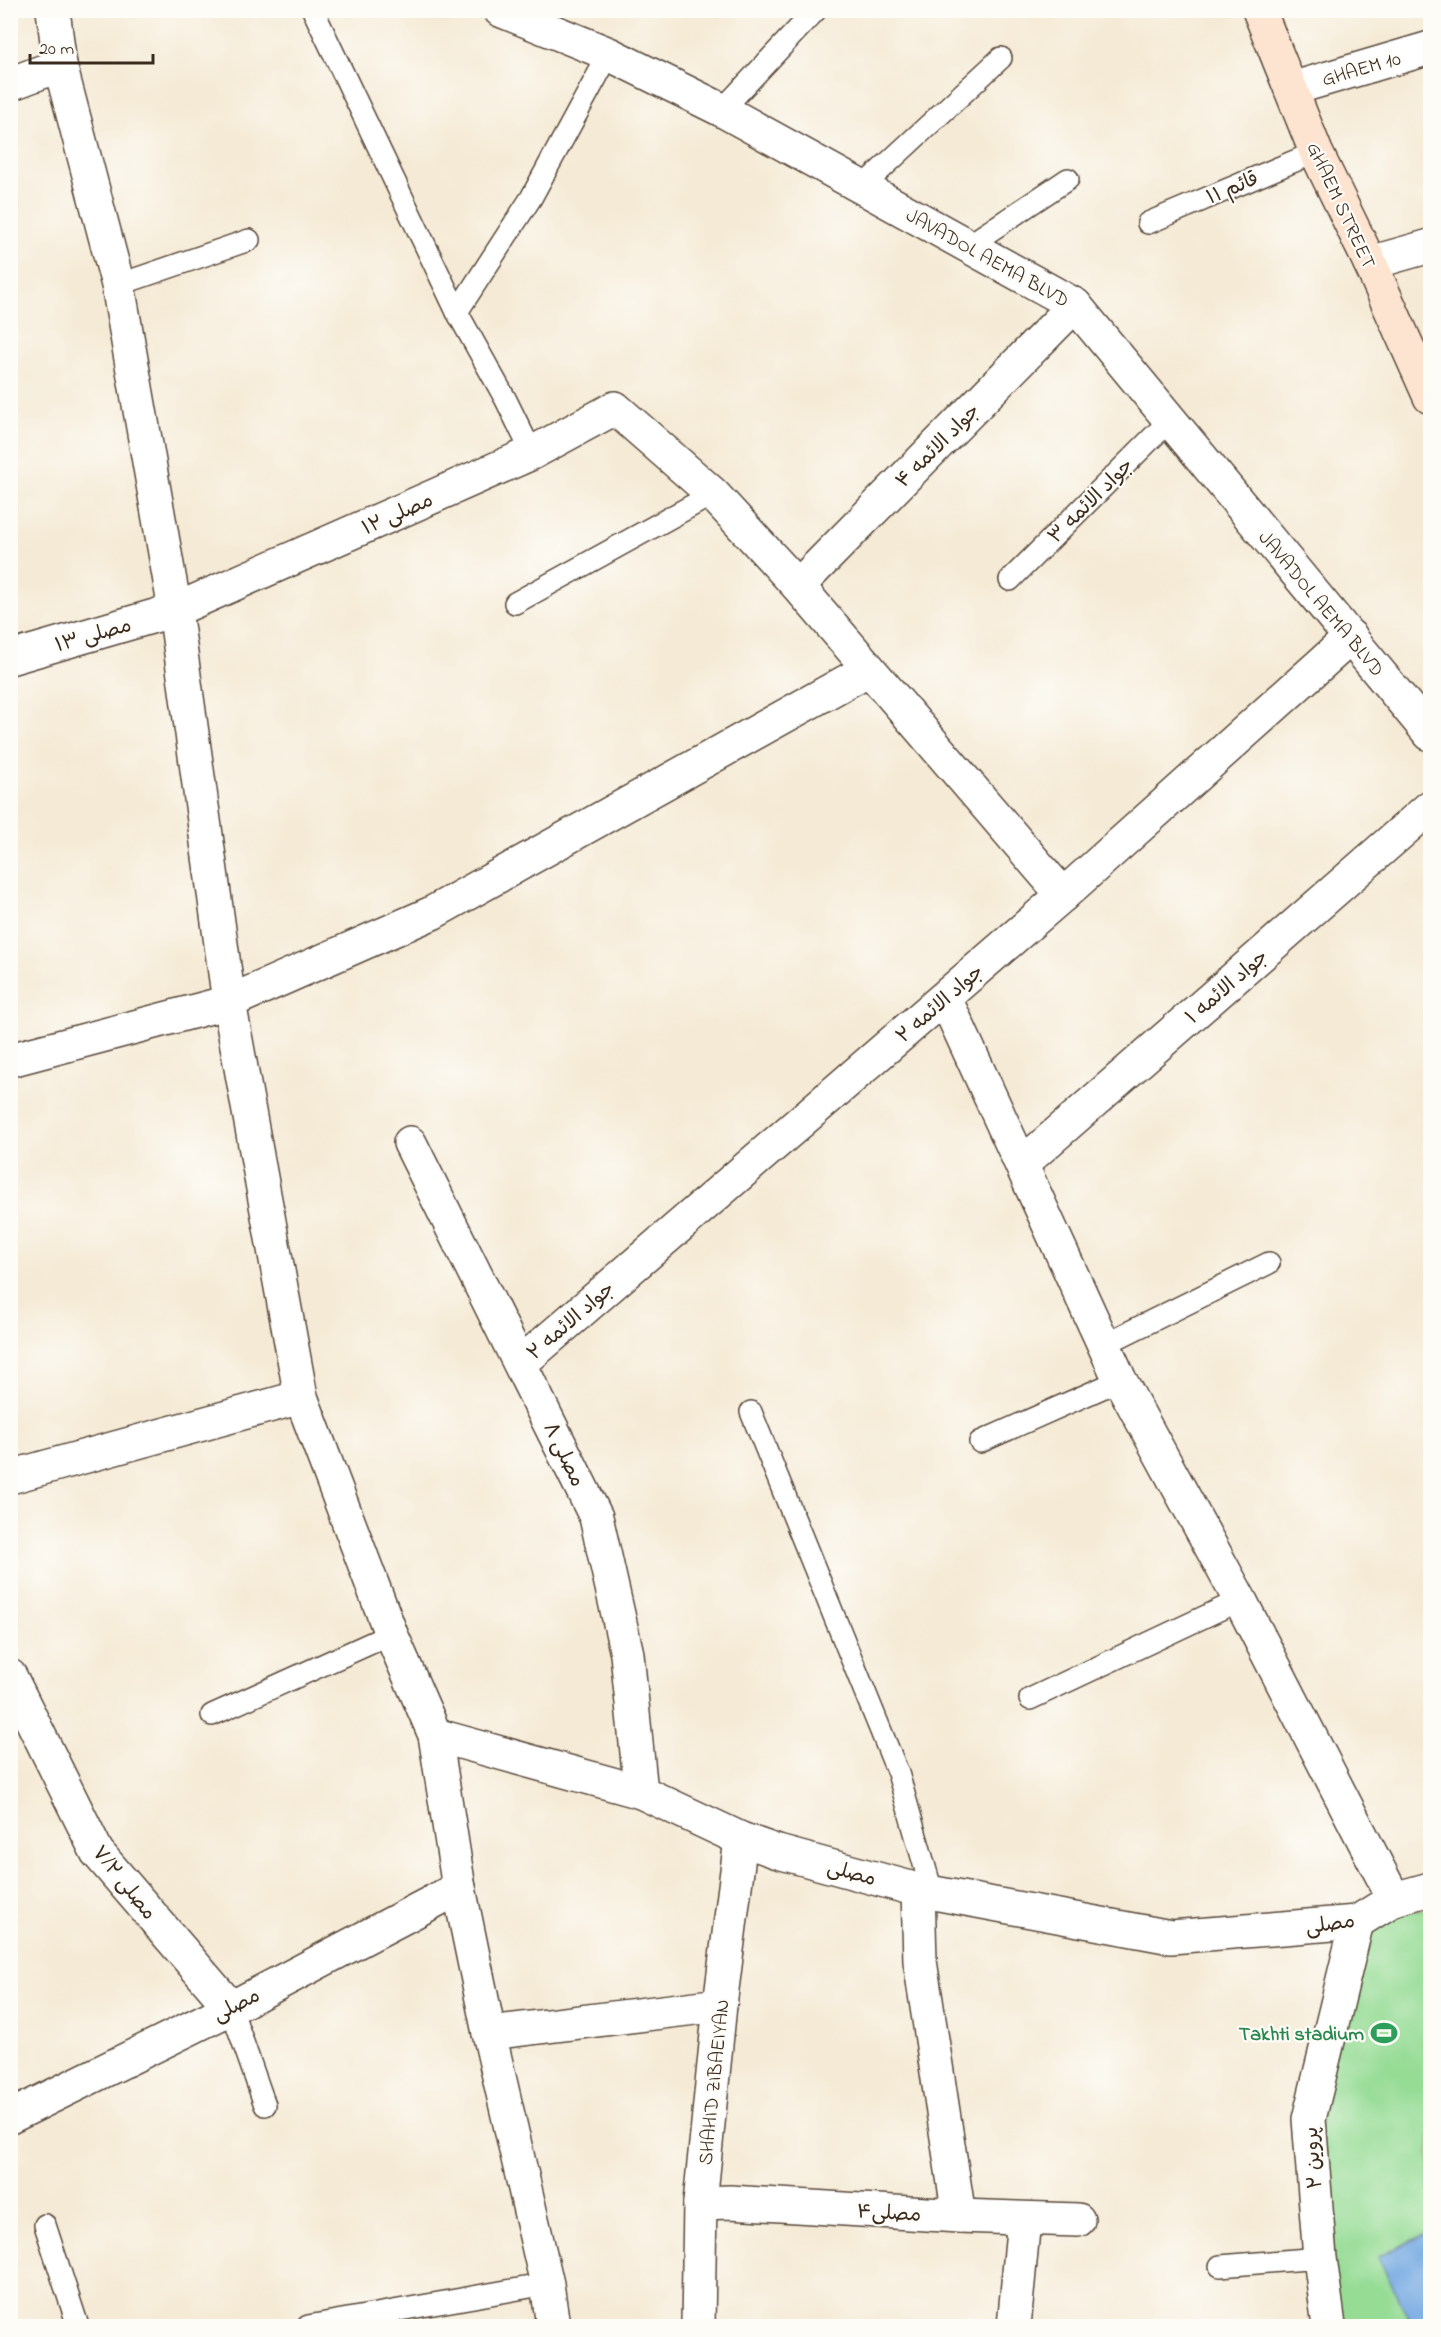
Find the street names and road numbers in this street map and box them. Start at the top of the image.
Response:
street label: GHAEM 10 [1319,45,1405,95]
street label: GHAEM STREET [1298,138,1382,274]
street label: قائم ۱۱ [1202,165,1264,213]
street label: JAVADOL AEMA BLVD [900,202,1074,316]
street label: جواد الائمه ۴ [890,398,988,496]
street label: جواد الائمه ۳ [1042,452,1141,551]
street label: مصلی ۱۲ [358,487,438,544]
street label: JAVADOL AEMA BLVD [1250,525,1390,684]
street label: مصلی ۱۳ [52,612,135,661]
street label: جواد الائمه ۱ [1180,944,1275,1032]
street label: جواد الائمه ۲ [890,959,991,1051]
street label: جواد الائمه ۲ [521,1276,622,1368]
street label: مصلی ۸ [535,1418,591,1492]
street label: مصلی ۷/۲ [84,1840,162,1927]
street label: مصلی [824,1854,879,1895]
street label: مصلی [1304,1908,1357,1943]
street label: مصلی [208,1982,266,2030]
street label: SHAHID ZIBAEIYAN [692,1998,739,2167]
street label: پروین ۲ [1298,2126,1331,2190]
street label: مصلی۴ [856,2198,922,2231]

